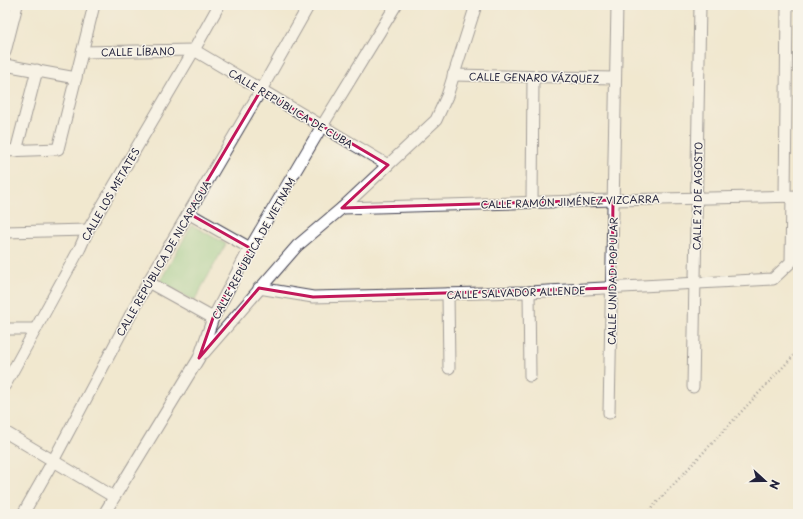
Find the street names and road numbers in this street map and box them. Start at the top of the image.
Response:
street label: CALLE LÍBANO [101,43,175,59]
street label: CALLE REPÚBLICA DE CUBA [226,65,356,151]
street label: CALLE GENARO VÁZQUEZ [469,68,600,86]
street label: CALLE 21 DE AGOSTO [689,142,705,250]
street label: CALLE LOS METATES [77,145,143,243]
street label: CALLE REPÚBLICA DE VIETNAM [208,174,298,322]
street label: CALLE REPÚBLICA DE NICARAGUA [112,177,214,339]
street label: CALLE RAMÓN JIMÉNEZ VIZCARRA [480,190,660,212]
street label: CALLE UNIDAD POPULAR [603,217,621,345]
street label: CALLE SALVADOR ALLENDE [446,282,586,302]

